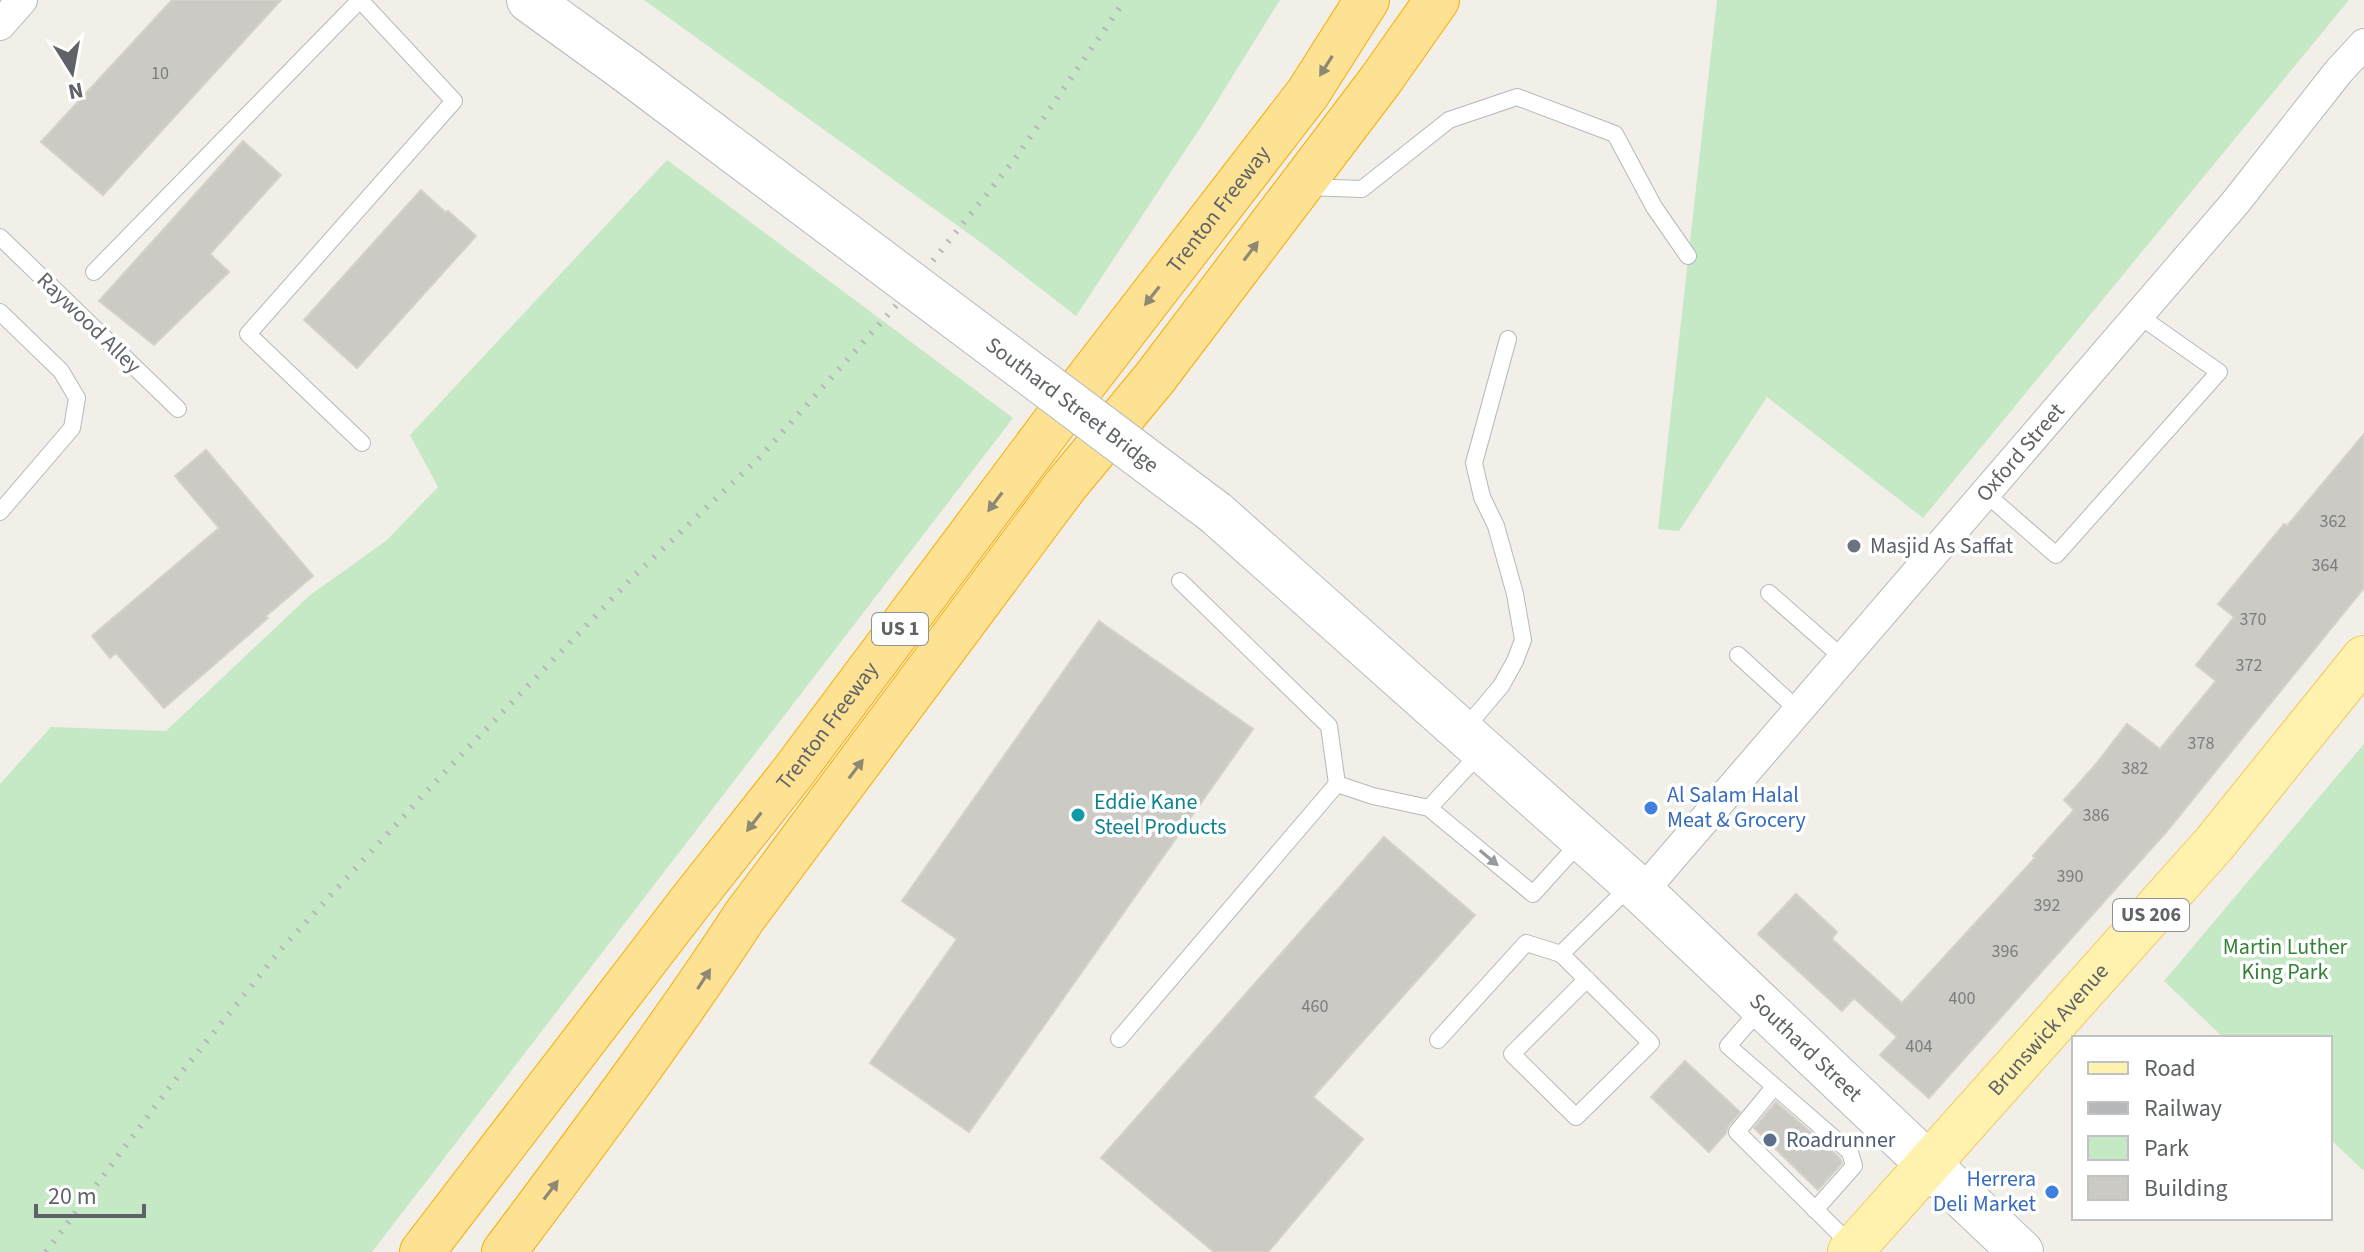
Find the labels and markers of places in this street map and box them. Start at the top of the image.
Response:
place label: Masjid As Saffat [1870,530,2014,562]
marker: Masjid As Saffat [1845,537,1863,555]
place label: Al Salam Halal Meat & Grocery [1667,779,1807,836]
place label: Eddie Kane Steel Products [1094,786,1226,843]
marker: Al Salam Halal Meat & Grocery [1642,799,1660,817]
marker: Eddie Kane Steel Products [1069,806,1087,824]
place label: Roadrunner [1786,1124,1896,1156]
marker: Roadrunner [1761,1131,1779,1149]
place label: Herrera Deli Market [1933,1163,2037,1220]
marker: Herrera Deli Market [2043,1183,2061,1201]

